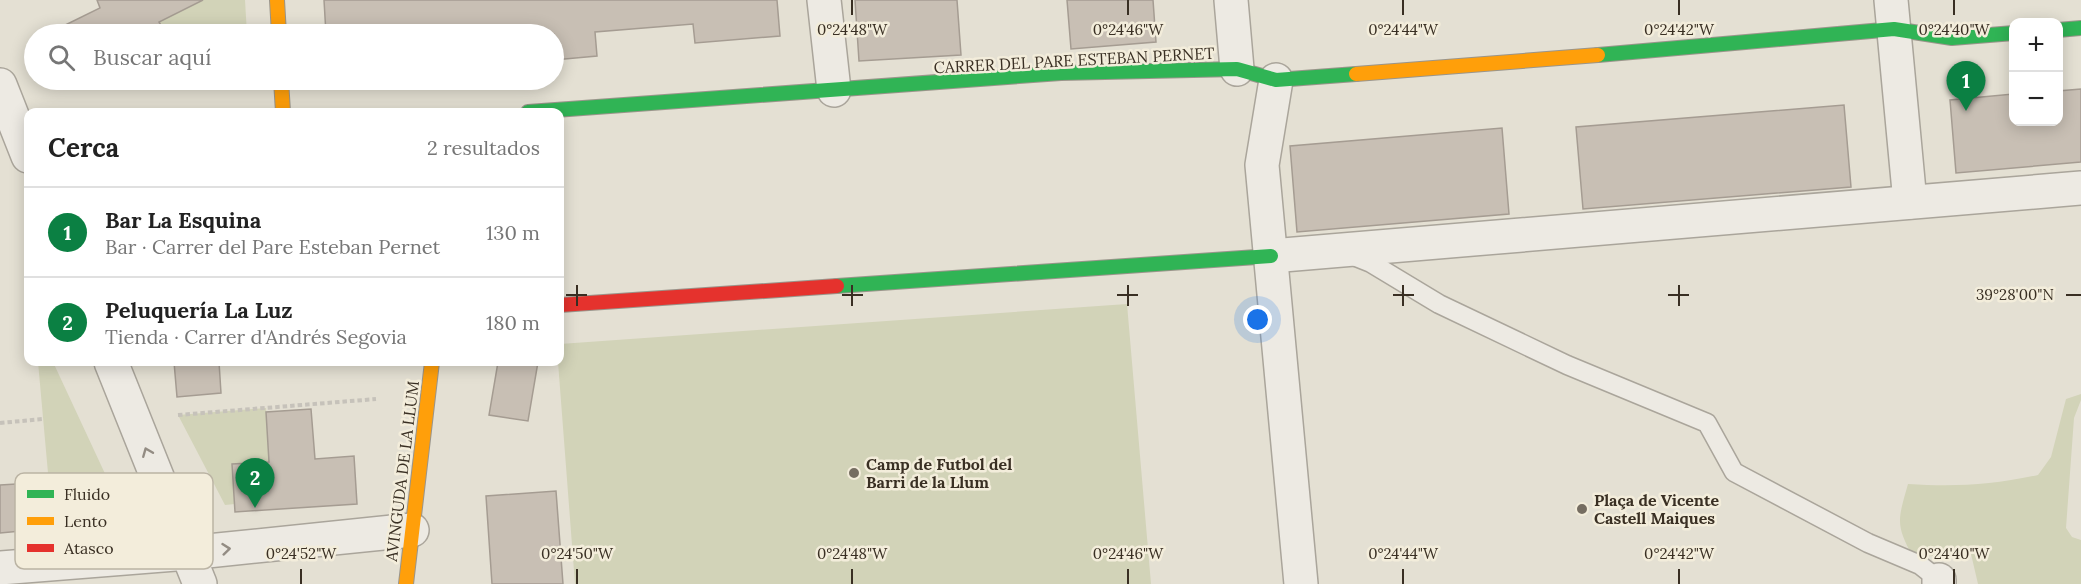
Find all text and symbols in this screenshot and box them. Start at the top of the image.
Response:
map controls [2009,18,2063,126]
button: + [2009,18,2063,72]
text: 0°24'48"W [817,20,888,39]
text: 0°24'46"W [1093,20,1164,39]
text: 0°24'44"W [1368,20,1439,39]
text: 0°24'42"W [1644,20,1715,39]
text: 0°24'40"W [1918,20,1991,39]
search box [24,24,564,90]
icon: search [45,41,78,74]
text: Buscar aquí [93,43,211,71]
street label: CARRER DEL PARE ESTEBAN PERNET [933,43,1215,77]
pin: 1 [1946,62,1986,111]
button: − [2009,72,2063,126]
text: Cerca [48,131,119,164]
text: 2 resultados [427,135,540,160]
text: Bar La Esquina [105,206,261,234]
text: 1 [63,220,72,245]
text: 130 m [486,220,540,245]
text: Bar · Carrer del Pare Esteban Pernet [105,234,440,259]
text: 39°28'00"N [1976,285,2054,304]
text: Peluquería La Luz [105,296,293,324]
your location [1243,305,1272,334]
text: 2 [62,310,73,335]
text: 180 m [486,310,540,335]
text: Tienda · Carrer d'Andrés Segovia [105,324,407,349]
street label: AVINGUDA DE LA LLUM [381,379,423,564]
one-way arrow [142,447,154,458]
place label: Camp de Futbol del Barri de la Llum [866,454,1012,492]
pin: 2 [236,458,274,508]
marker: Camp de Futbol del Barri de la Llum [847,466,861,480]
legend [15,473,213,569]
text: Fluido [64,484,110,504]
place label: Plaça de Vicente Castell Maiques [1594,490,1719,528]
marker: Plaça de Vicente Castell Maiques [1575,502,1589,516]
text: Lento [64,511,107,531]
text: Atasco [63,538,114,558]
one-way arrow [221,544,230,556]
text: 0°24'52"W [266,544,337,563]
text: 0°24'50"W [541,544,614,563]
text: 0°24'48"W [817,544,888,563]
text: 0°24'46"W [1093,544,1164,563]
text: 0°24'44"W [1368,544,1439,563]
text: 0°24'42"W [1644,544,1715,563]
text: 0°24'40"W [1918,544,1991,563]

